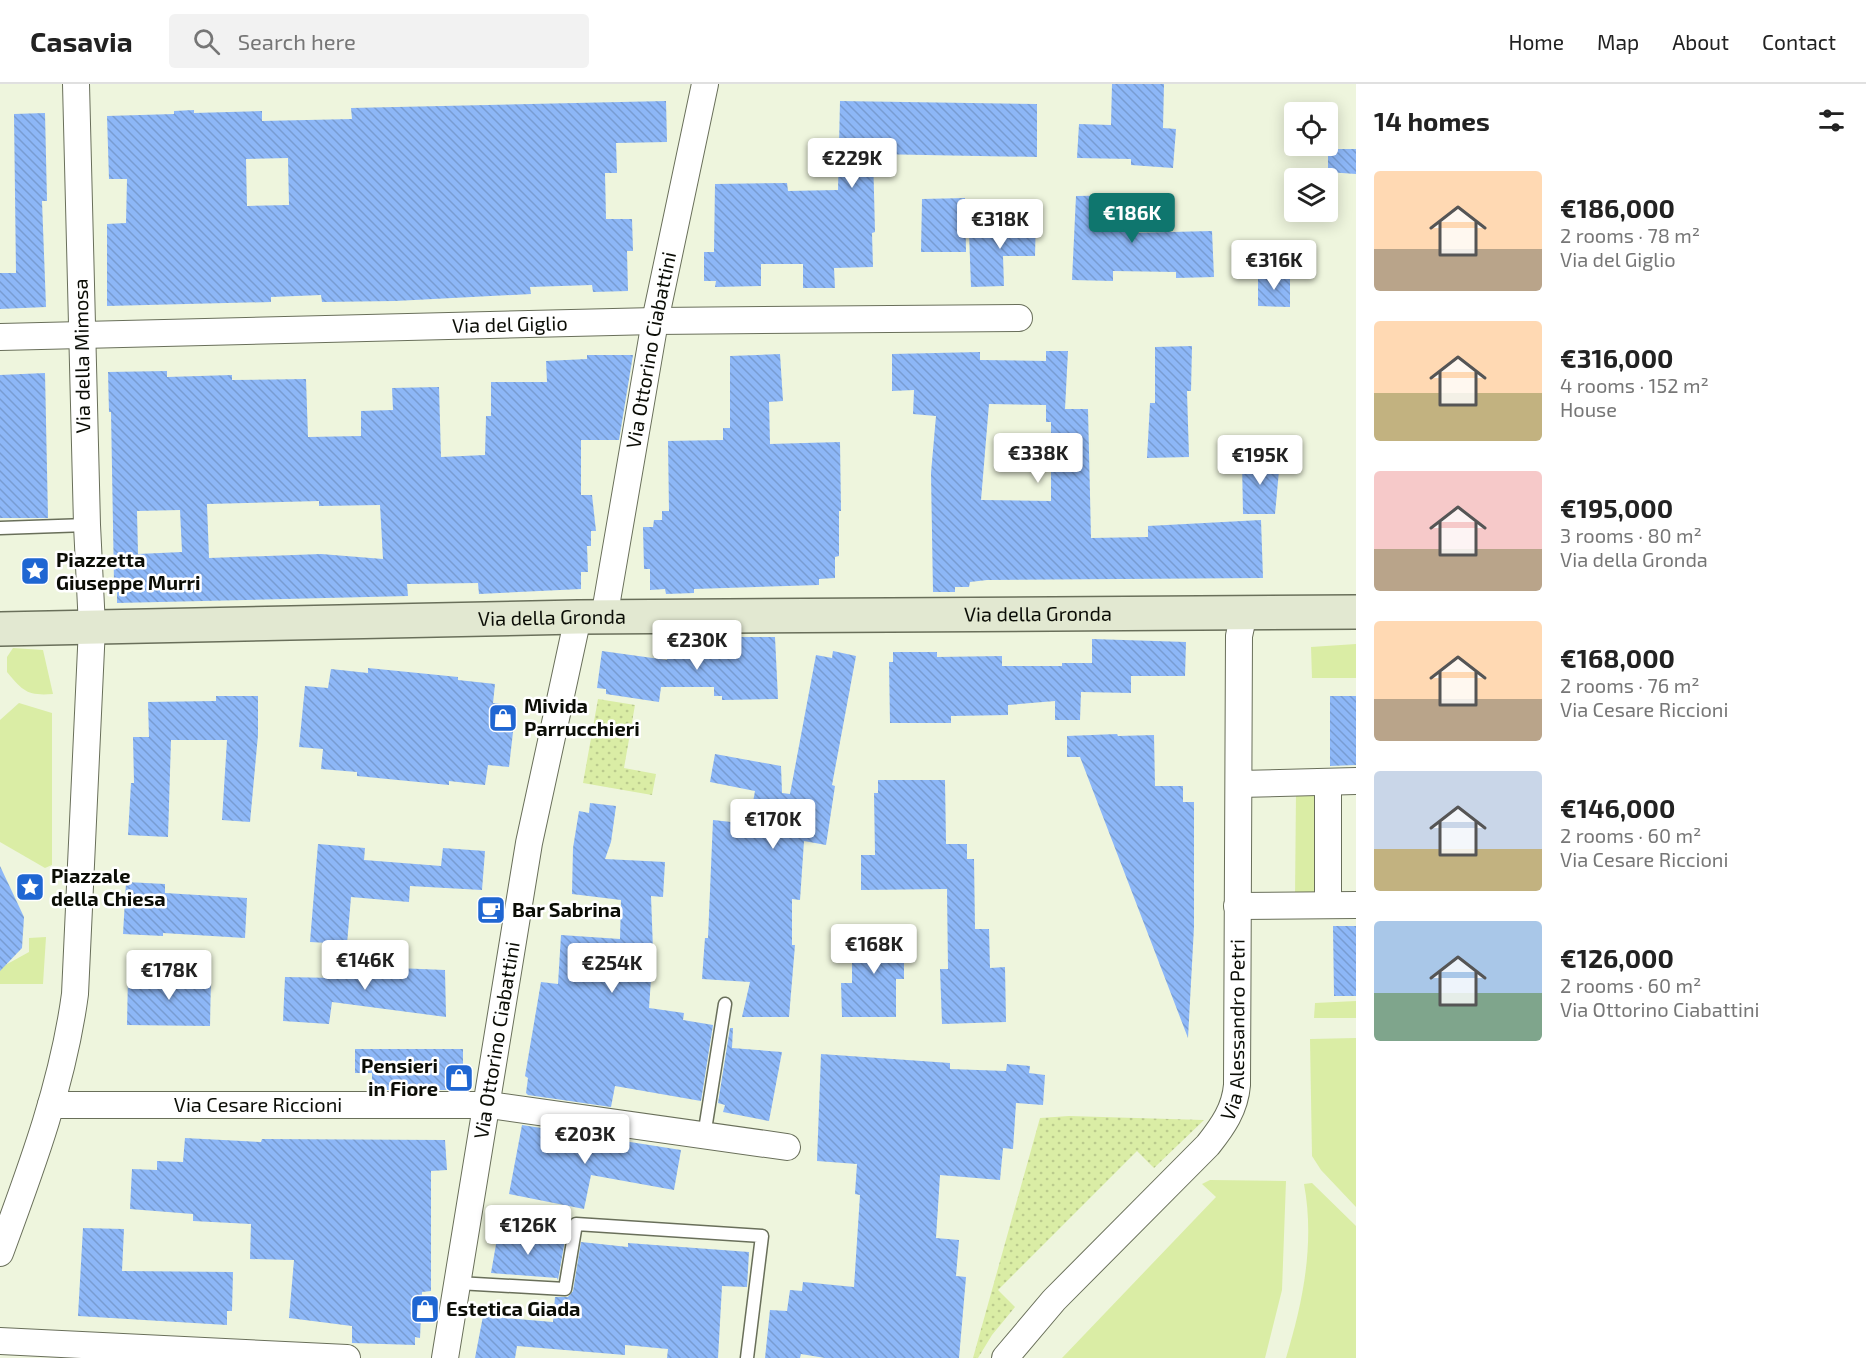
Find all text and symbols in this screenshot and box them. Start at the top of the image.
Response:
search box [169,14,589,68]
text: Casavia [30,24,133,58]
icon: search [190,25,223,58]
text: Search here [238,28,356,54]
text: Home [1508,29,1564,54]
text: Map [1597,29,1639,54]
text: About [1672,29,1729,54]
text: Contact [1762,29,1836,54]
map controls [1284,102,1338,222]
button: locate [1284,102,1338,156]
icon: filters [1815,104,1848,137]
text: 14 homes [1374,105,1490,136]
pin: €229K [810,138,894,189]
text: €229K [822,145,882,169]
button: layers [1284,168,1338,222]
text: €186,000 [1560,192,1675,223]
pin: €186K [1090,193,1174,244]
icon: home [1422,195,1494,267]
pin: €318K [958,199,1042,250]
text: €186K [1103,200,1161,224]
text: €318K [971,206,1029,230]
text: 2 rooms · 78 m² [1560,223,1700,247]
pin: €316K [1232,240,1316,291]
text: €316K [1245,247,1303,271]
text: Via del Giglio [1560,247,1676,271]
street label: Via Ottorino Ciabattini [620,249,680,450]
street label: Via della Mimosa [68,279,94,434]
street label: Via del Giglio [452,310,568,337]
text: €316,000 [1560,342,1674,373]
icon: home [1422,345,1494,417]
text: 4 rooms · 152 m² [1560,373,1709,397]
text: House [1560,397,1617,421]
pin: €338K [996,433,1080,484]
pin: €195K [1218,435,1302,486]
text: €338K [1008,440,1068,464]
text: €195K [1232,442,1289,466]
text: €195,000 [1560,492,1673,523]
icon: home [1422,495,1494,567]
text: 3 rooms · 80 m² [1560,523,1702,547]
place label: Piazzetta Giuseppe Murri [56,547,201,594]
text: Via della Gronda [1560,547,1708,571]
place icon: Piazzetta Giuseppe Murri [19,555,51,587]
street label: Via della Gronda [964,601,1112,626]
street label: Via della Gronda [478,604,626,630]
pin: €230K [655,620,739,671]
text: €230K [666,627,728,651]
text: €168,000 [1560,642,1675,673]
icon: home [1422,645,1494,717]
text: 2 rooms · 76 m² [1560,673,1699,697]
place label: Mivida Parrucchieri [524,693,640,740]
text: Via Cesare Riccioni [1560,697,1728,721]
shop icon: Mivida Parrucchieri [487,702,519,734]
text: €146,000 [1560,792,1675,823]
icon: home [1422,795,1494,867]
pin: €170K [731,799,815,850]
text: €170K [744,806,802,830]
text: 2 rooms · 60 m² [1560,823,1701,847]
text: Via Cesare Riccioni [1560,847,1728,871]
place label: Piazzale della Chiesa [51,863,166,910]
place icon: Piazzale della Chiesa [14,871,46,903]
cafe icon: Bar Sabrina [475,894,507,926]
place label: Bar Sabrina [512,897,621,921]
pin: €168K [832,924,916,975]
text: €168K [845,931,903,955]
street label: Via Alessandro Petri [1215,939,1249,1124]
pin: €146K [323,940,407,991]
street label: Via Ottorino Ciabattini [468,940,524,1140]
text: €126,000 [1560,942,1674,973]
pin: €254K [570,943,654,994]
icon: home [1422,945,1494,1017]
text: €146K [336,947,394,971]
pin: €178K [127,950,211,1001]
text: €254K [582,950,642,974]
text: €178K [140,957,198,981]
text: 2 rooms · 60 m² [1560,973,1701,997]
text: Via Ottorino Ciabattini [1560,997,1759,1021]
place label: Pensieri in Fiore [361,1053,438,1100]
shop icon: Pensieri in Fiore [443,1062,475,1094]
street label: Via Cesare Riccioni [174,1092,342,1116]
pin: €203K [543,1114,627,1165]
text: €203K [554,1121,616,1145]
pin: €126K [486,1205,570,1256]
text: €126K [499,1212,557,1236]
shop icon: Estetica Giada [409,1293,441,1325]
place label: Estetica Giada [446,1296,581,1320]

